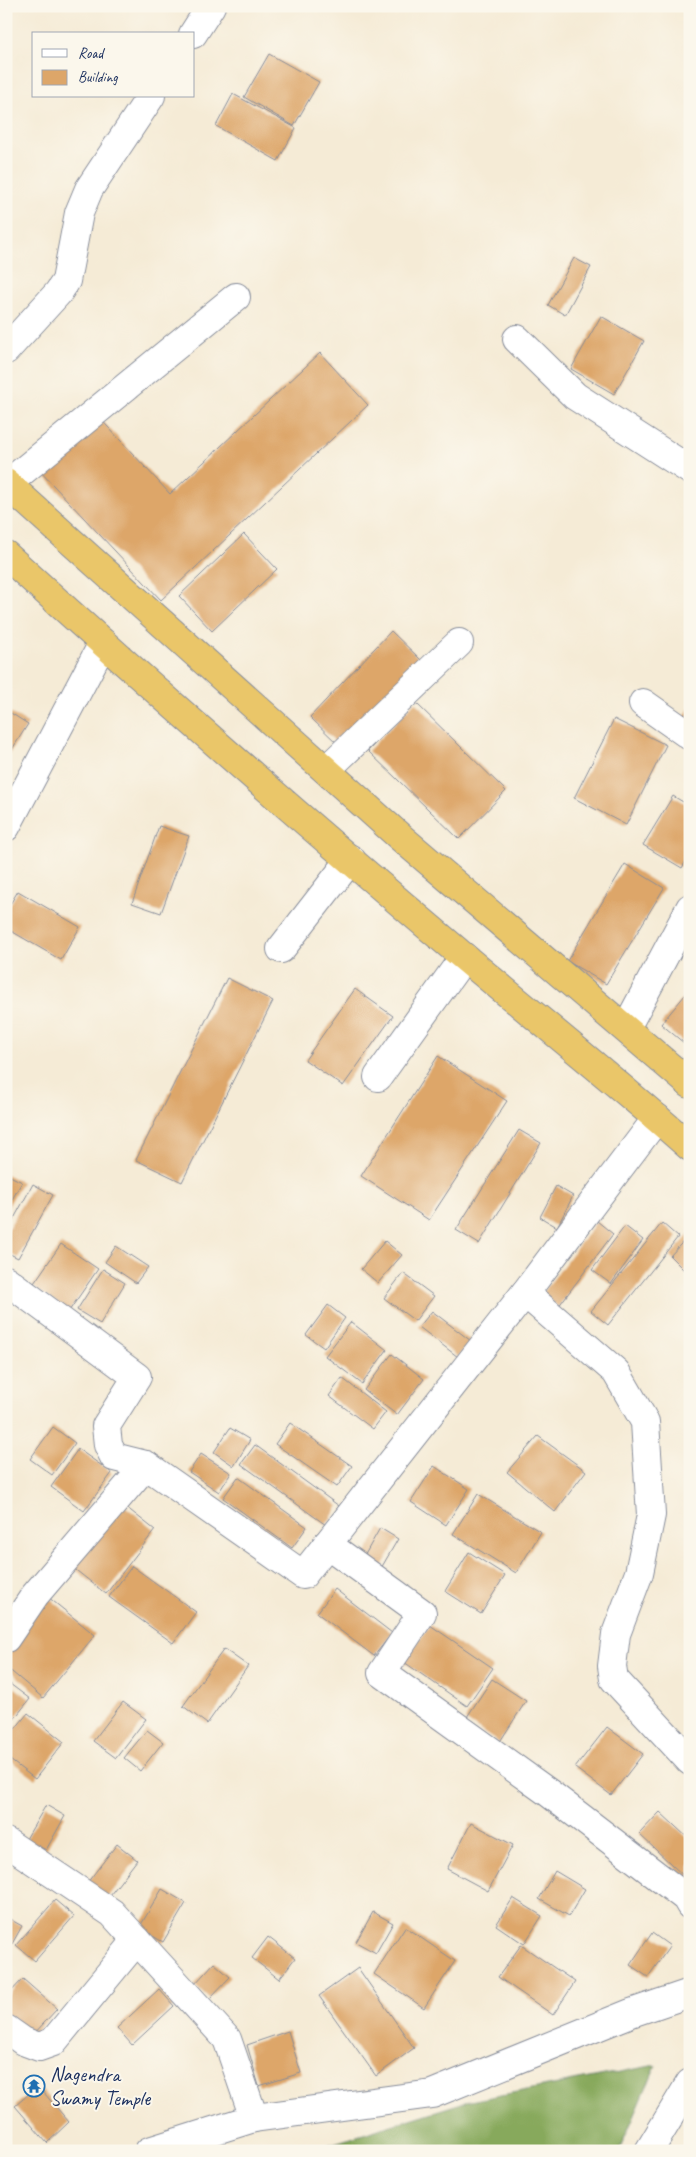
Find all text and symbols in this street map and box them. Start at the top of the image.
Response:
legend [32,32,195,98]
text: Road [78,44,105,63]
text: Building [78,68,118,87]
place label: Nagendra Swamy Temple [50,2061,151,2111]
temple icon: Nagendra Swamy Temple [22,2074,46,2098]

